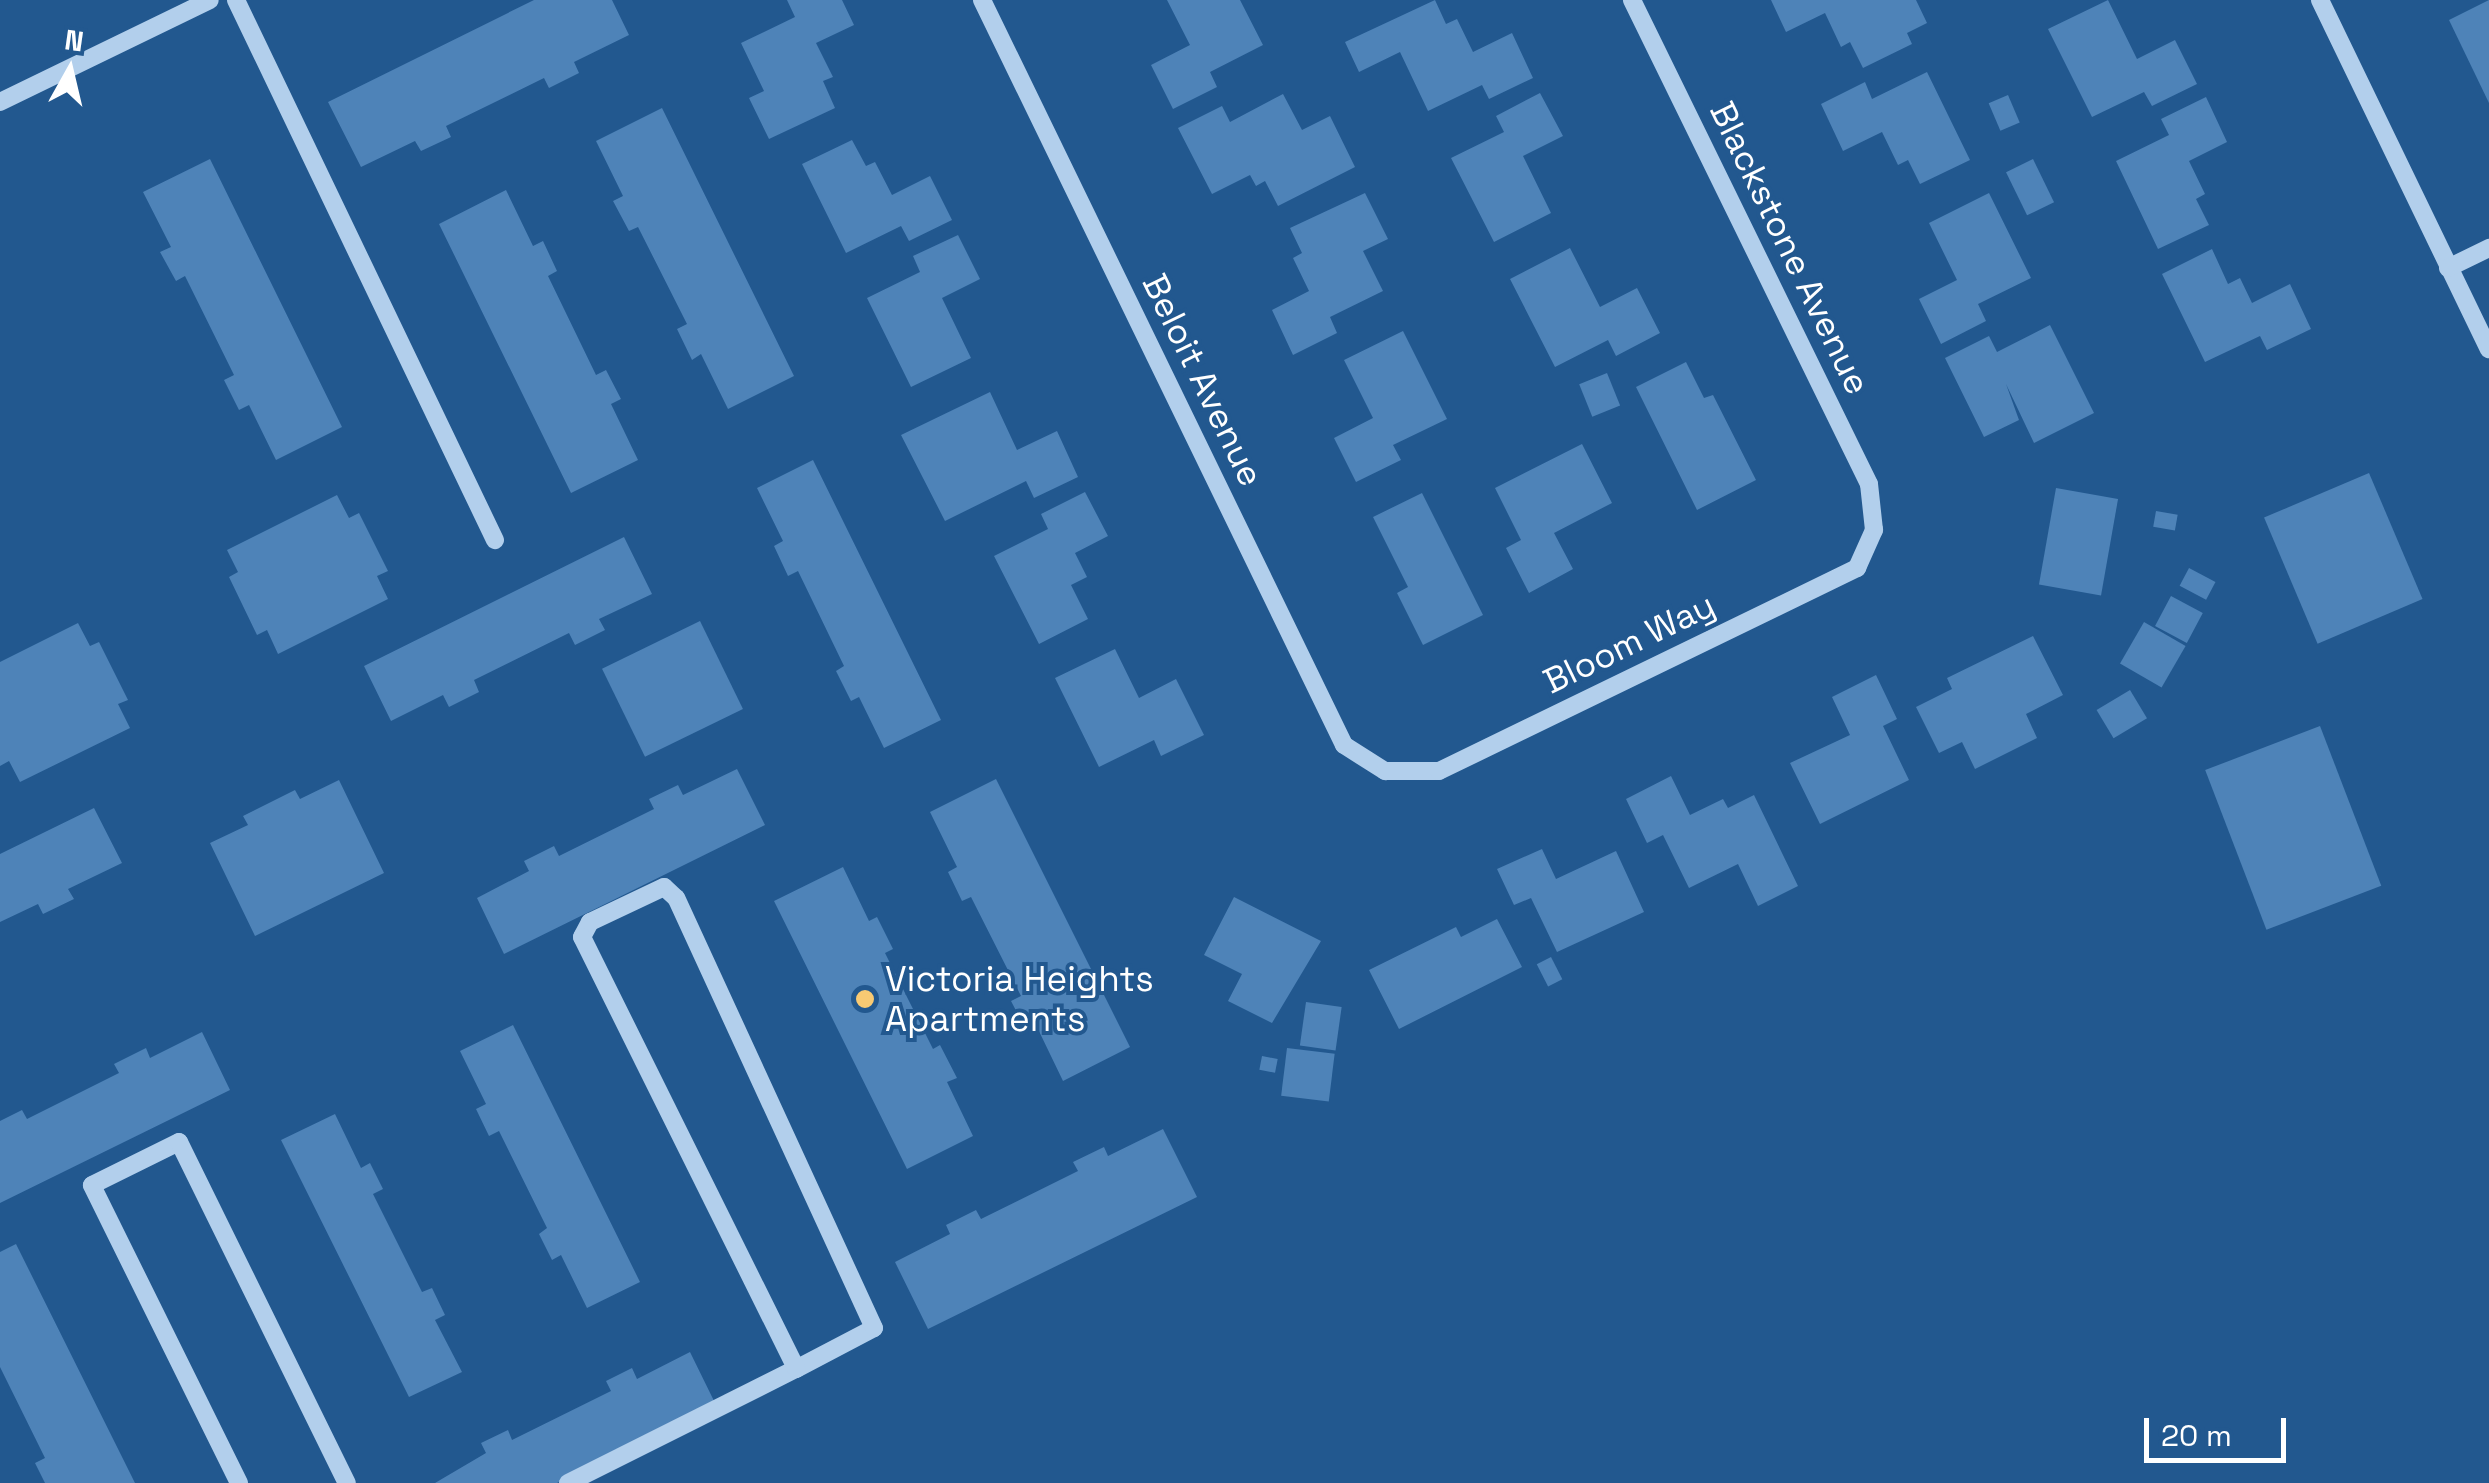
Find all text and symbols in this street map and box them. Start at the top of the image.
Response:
north arrow [20,20,120,120]
text: N [62,21,86,59]
street label: Blackstone Avenue [1701,95,1879,401]
street label: Beloit Avenue [1133,267,1273,493]
street label: Bloom Way [1536,583,1722,703]
place label: Victoria Heights Apartments [885,958,1154,1040]
marker: Victoria Heights Apartments [854,988,876,1010]
scale bar [2149,1398,2292,1460]
text: 20 m [2161,1416,2232,1455]

